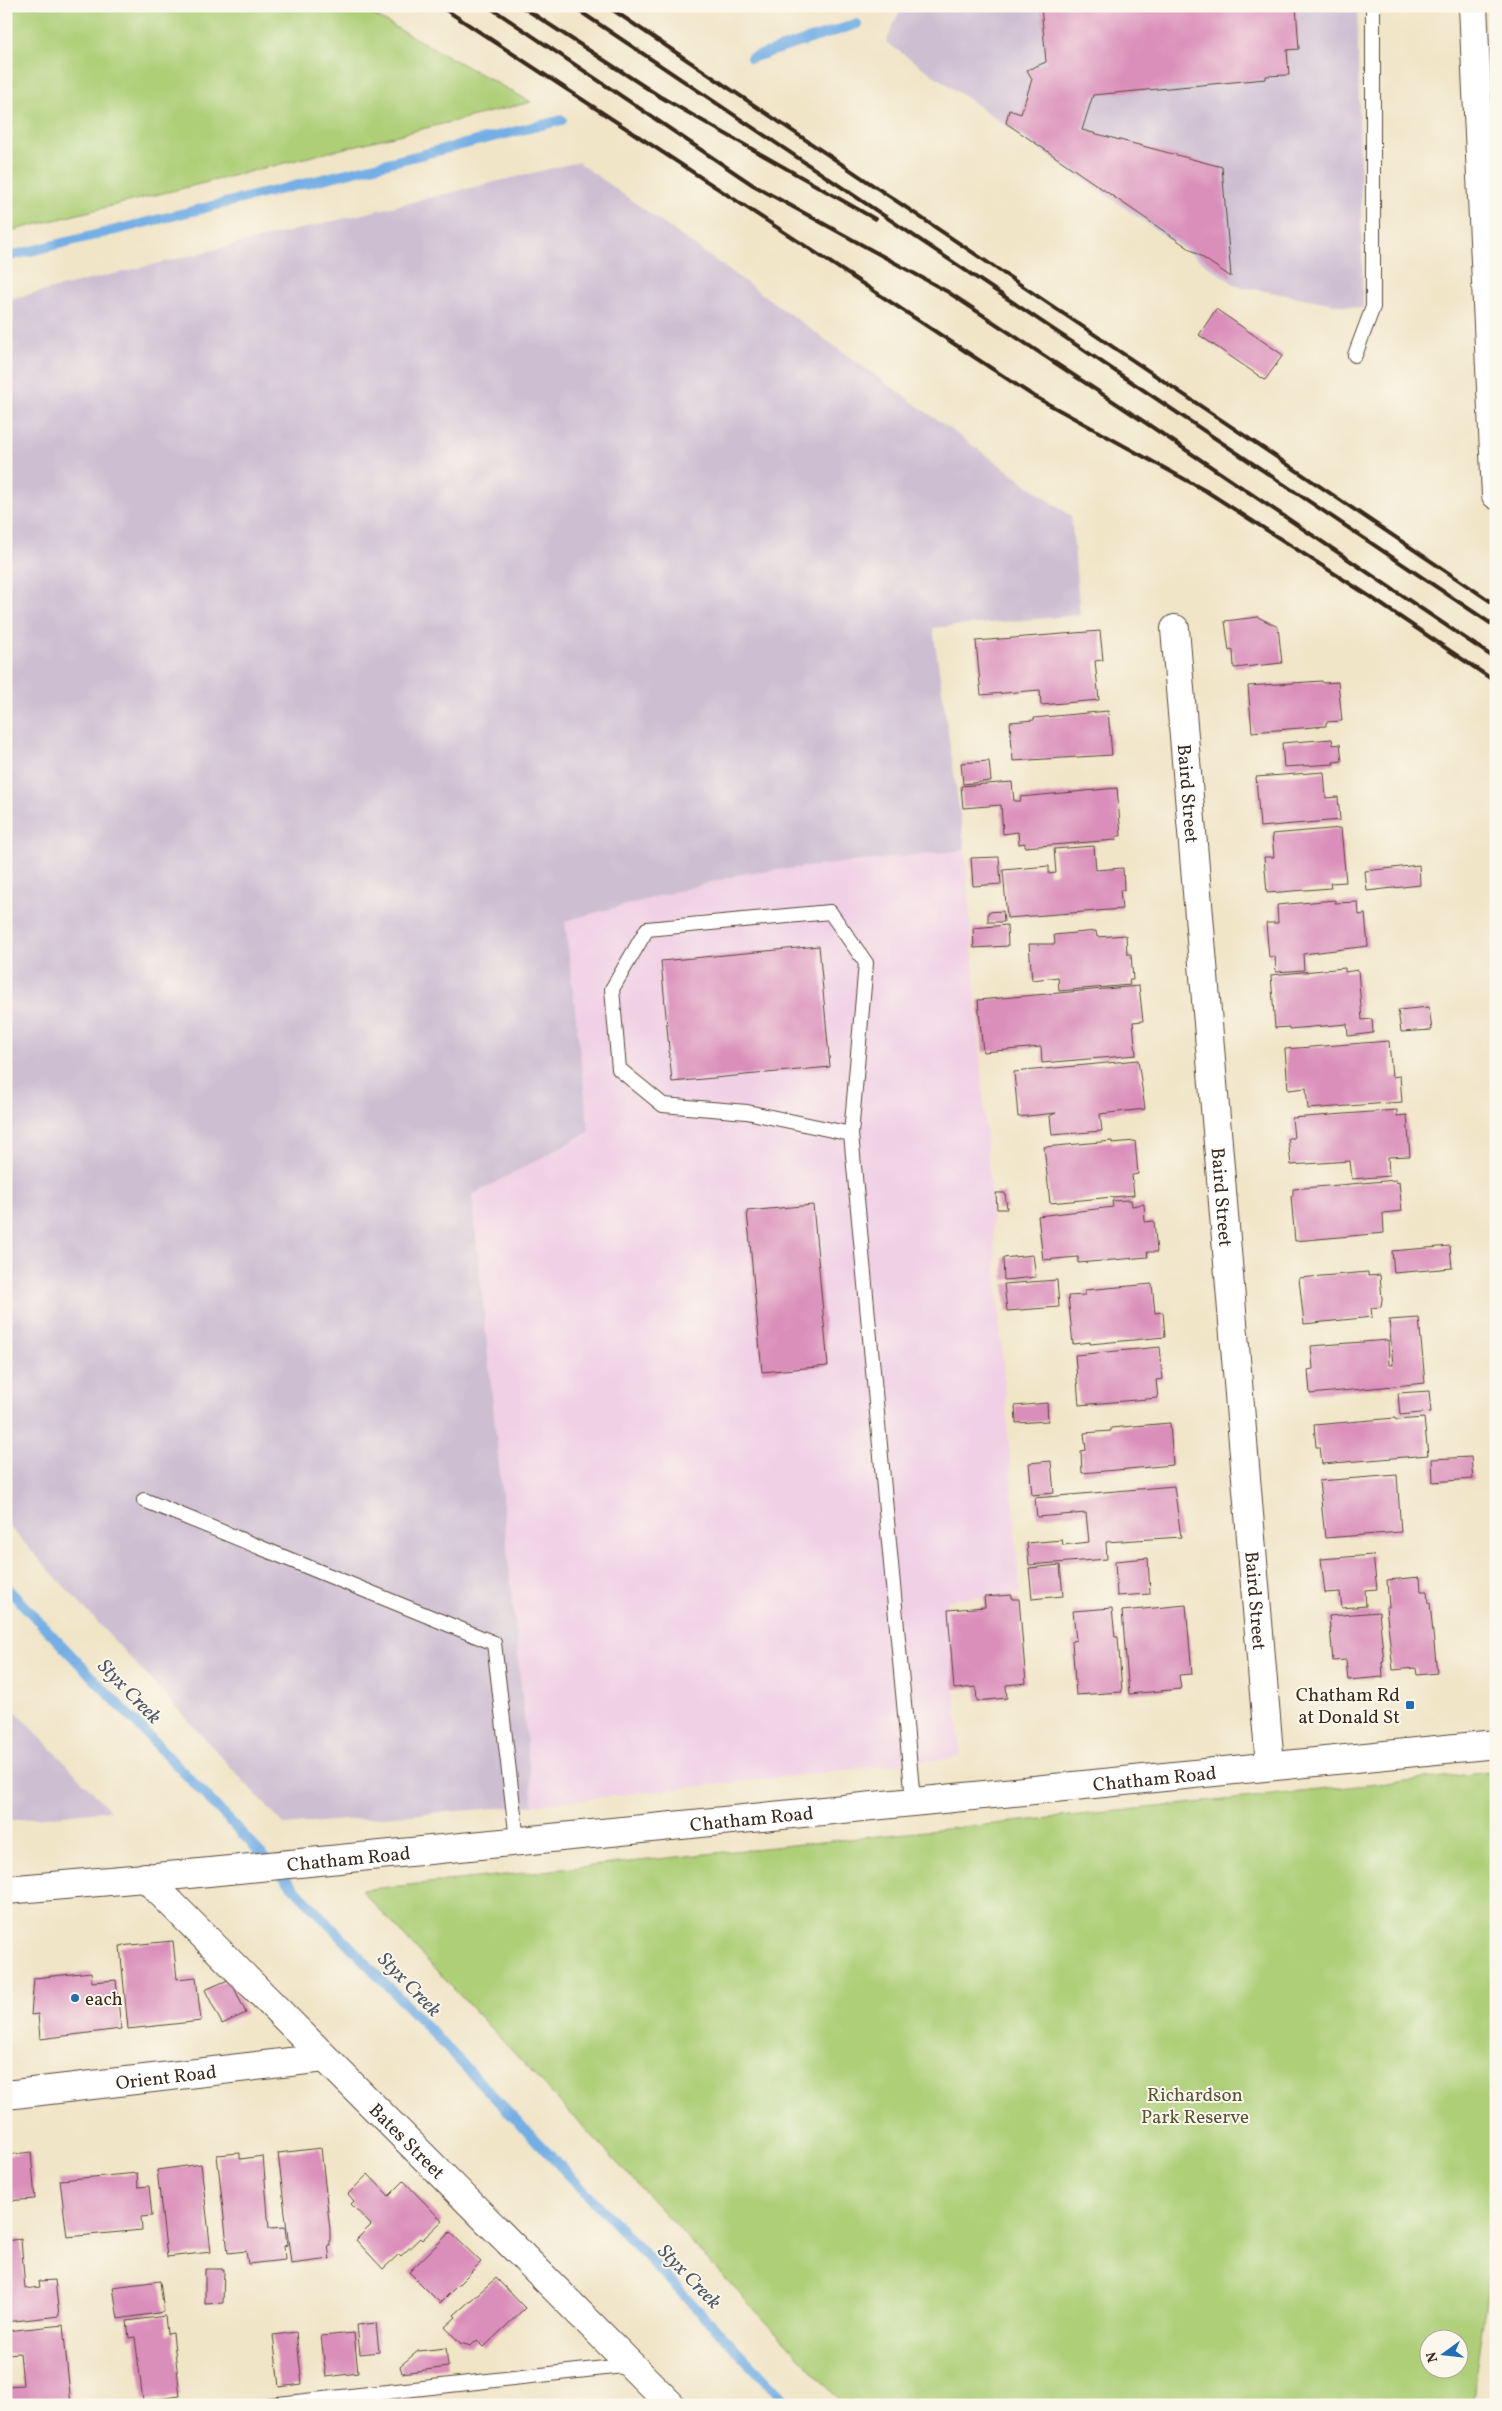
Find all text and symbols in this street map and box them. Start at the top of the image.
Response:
street label: Baird Street [1170,743,1204,845]
street label: Baird Street [1203,1147,1238,1248]
street label: Baird Street [1237,1550,1271,1652]
water label: Styx Creek [90,1654,167,1731]
place label: Chatham Rd at Donald St [1296,1683,1400,1731]
marker: Chatham Rd at Donald St [1404,1699,1416,1711]
street label: Chatham Road [1092,1761,1218,1799]
street label: Chatham Road [689,1801,815,1839]
street label: Chatham Road [286,1841,412,1879]
water label: Styx Creek [370,1947,447,2024]
place label: each [85,1987,123,2013]
marker: each [69,1992,81,2004]
street label: Orient Road [114,2060,218,2097]
park label: Richardson Park Reserve [1141,2083,1249,2131]
street label: Bates Street [362,2098,450,2186]
water label: Styx Creek [650,2239,727,2316]
north arrow [1420,2328,1470,2378]
text: N [1422,2350,1443,2364]

